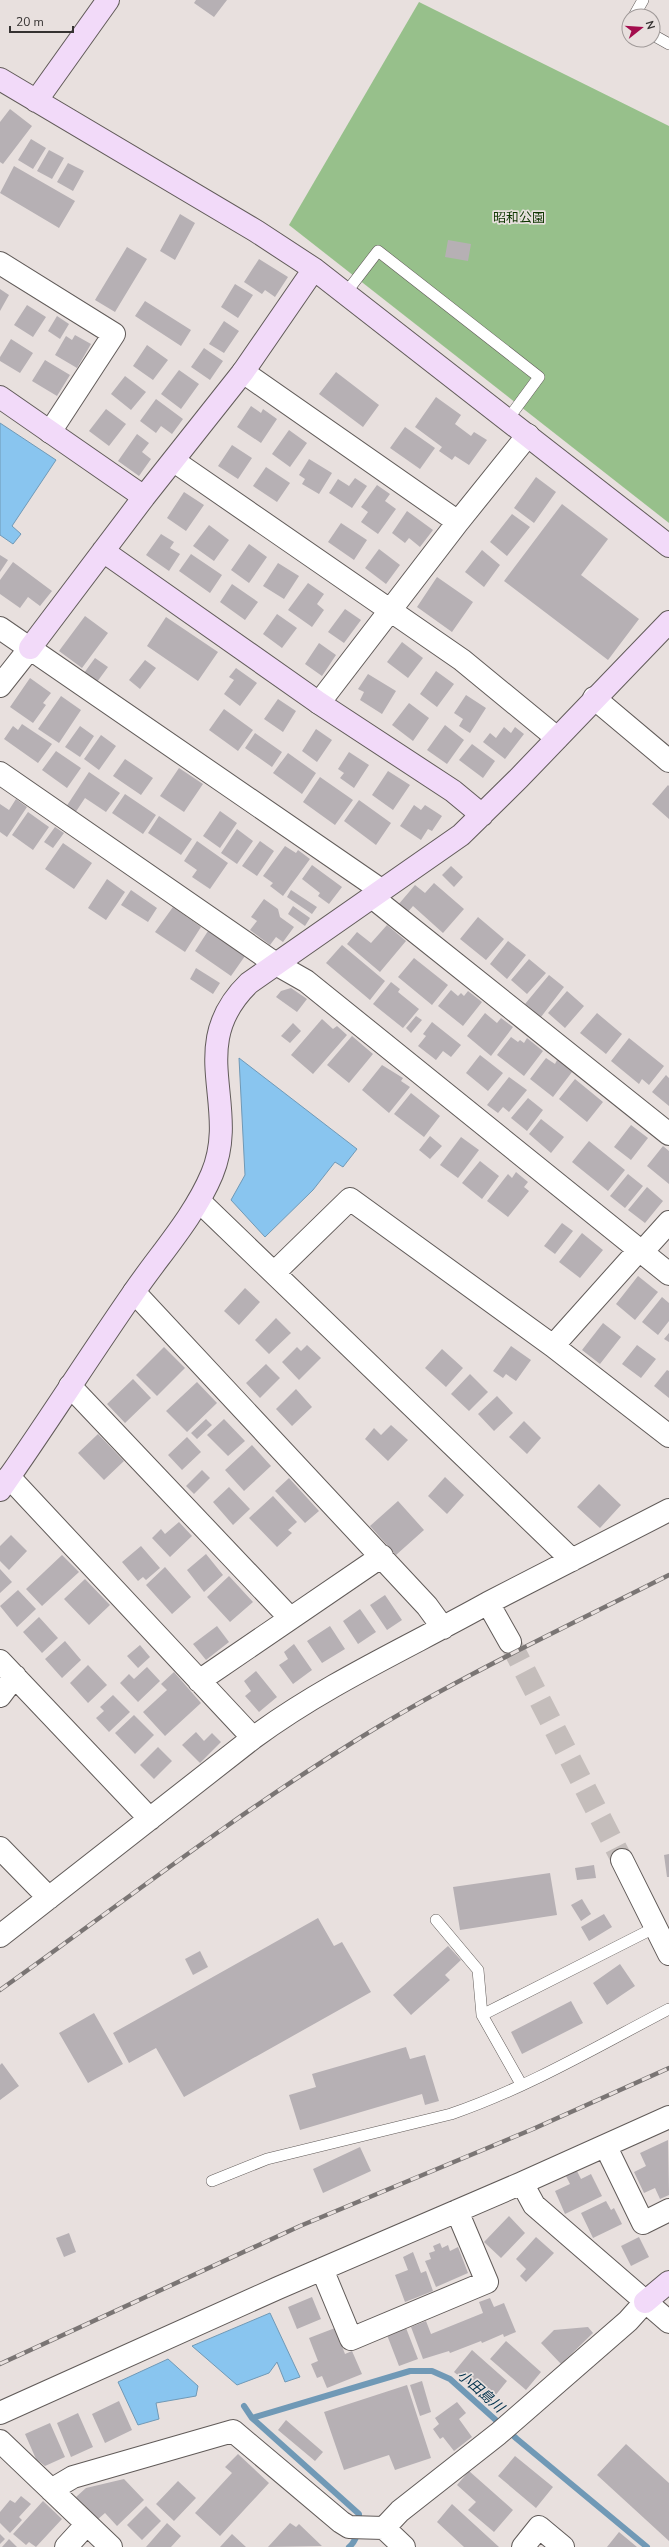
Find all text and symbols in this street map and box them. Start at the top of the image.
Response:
scale bar [10,8,73,34]
north arrow [621,8,661,48]
text: 20 m [16,14,44,30]
text: N [642,19,658,31]
park label: 昭和公園 [493,209,545,227]
water label: 小田島川 [453,2366,510,2418]

